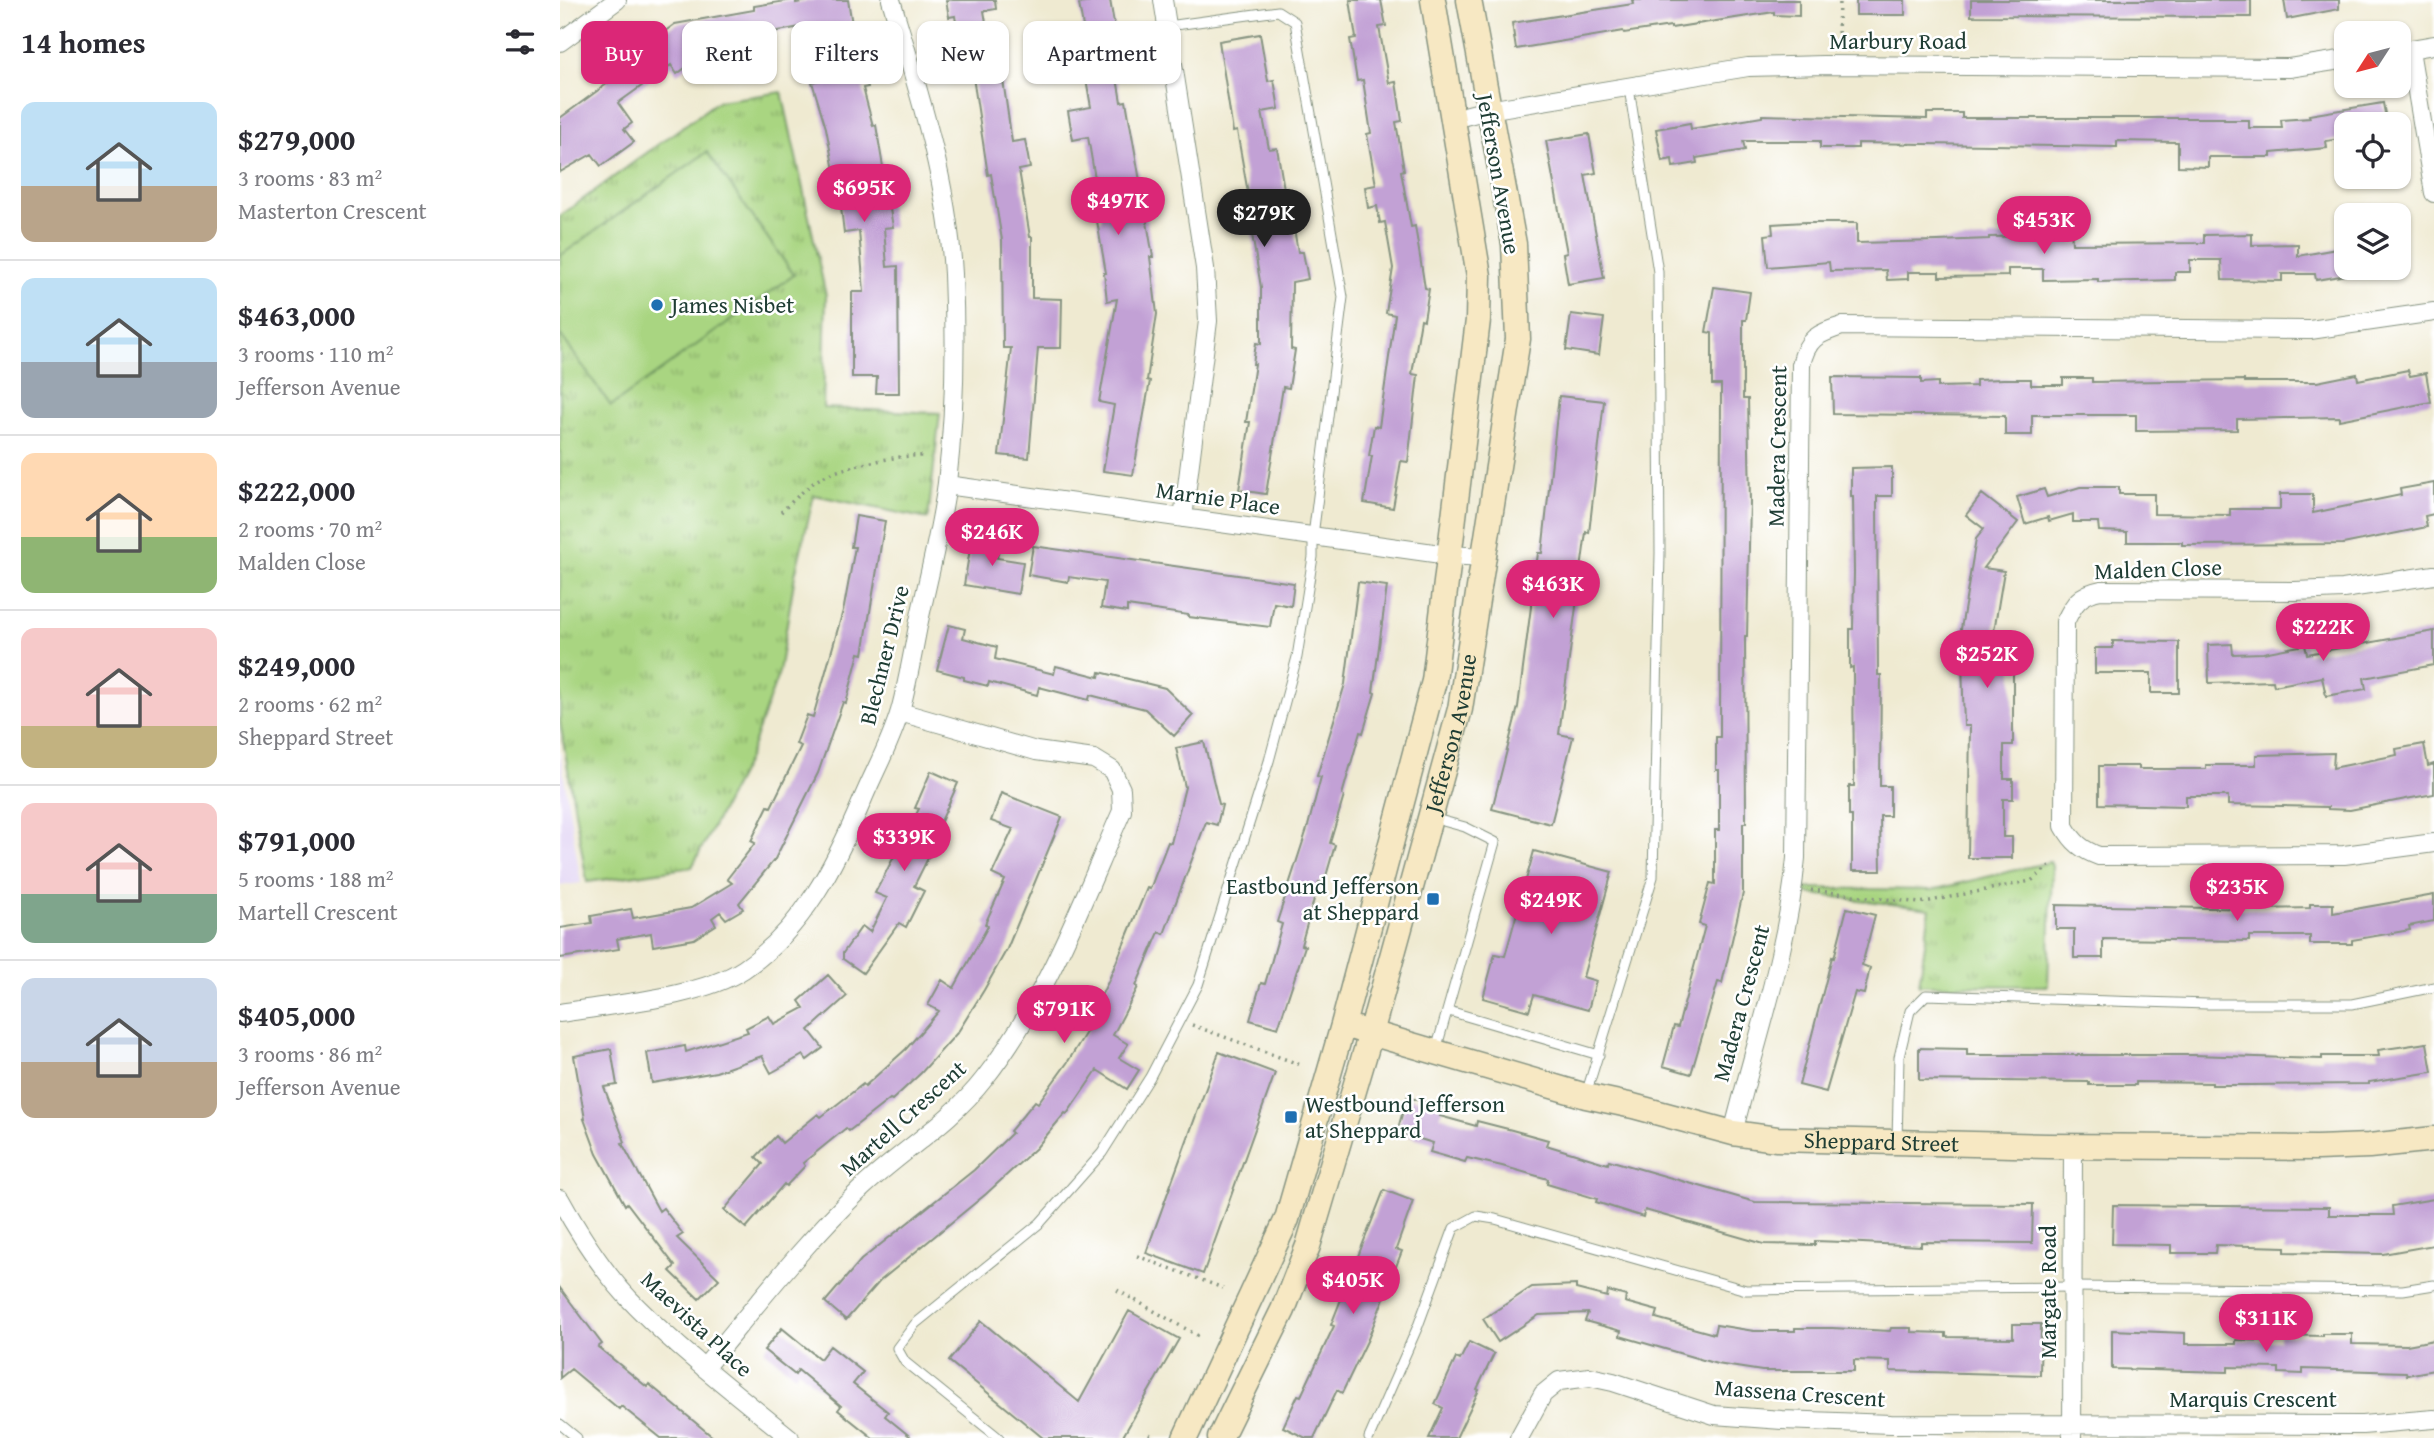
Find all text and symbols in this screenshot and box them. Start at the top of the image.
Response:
text: 14 homes [21,20,146,64]
chip: Buy [581,21,668,84]
chip: Rent [682,21,777,84]
chip: Filters [791,21,903,84]
chip: New [917,21,1009,84]
chip: Apartment [1023,21,1181,84]
north arrow [2334,21,2412,98]
map controls [2334,21,2411,280]
icon: filters [501,23,539,61]
street label: Marbury Road [1829,24,1968,57]
street label: Jefferson Avenue [1469,88,1530,257]
button: locate [2334,112,2411,189]
text: $279,000 [238,117,355,161]
icon: home [77,130,161,214]
text: 3 rooms · 83 m² [238,161,382,194]
pin: $695K [815,164,913,224]
text: $695K [833,170,895,203]
pin: $497K [1069,177,1167,237]
text: $497K [1087,183,1149,216]
pin: $279K [1215,190,1313,249]
text: Masterton Crescent [238,194,427,227]
text: $279K [1233,195,1295,228]
pin: $453K [1995,196,2093,256]
text: $453K [2013,202,2075,235]
button: layers [2334,203,2411,280]
place label: James Nisbet [668,288,794,321]
text: $463,000 [238,293,355,337]
marker: James Nisbet [649,297,665,313]
icon: home [77,306,161,390]
text: 3 rooms · 110 m² [238,337,393,370]
street label: Madera Crescent [1759,365,1794,527]
text: Jefferson Avenue [238,370,401,403]
text: $222,000 [238,468,355,512]
street label: Marnie Place [1154,472,1282,523]
icon: home [77,481,161,565]
pin: $246K [943,508,1041,568]
text: 2 rooms · 70 m² [238,512,382,545]
text: $246K [961,514,1023,547]
text: Malden Close [238,545,366,578]
street label: Malden Close [2094,550,2222,587]
pin: $463K [1504,560,1602,620]
text: $463K [1522,566,1584,599]
street label: Blechner Drive [850,582,917,728]
pin: $222K [2274,604,2372,663]
text: $222K [2292,609,2354,642]
pin: $252K [1938,630,2036,690]
text: $252K [1956,636,2018,669]
text: $249,000 [238,643,355,687]
street label: Jefferson Avenue [1415,651,1484,819]
icon: home [77,656,161,740]
text: 2 rooms · 62 m² [238,687,382,720]
text: Sheppard Street [238,720,393,753]
pin: $339K [855,814,953,873]
text: $791,000 [238,818,355,862]
text: $339K [873,819,935,852]
icon: home [77,831,161,915]
text: 5 rooms · 188 m² [238,862,393,895]
pin: $235K [2188,864,2286,923]
place label: Eastbound Jefferson at Sheppard [1226,869,1420,928]
text: $235K [2206,869,2268,902]
pin: $249K [1502,876,1600,936]
text: $249K [1520,882,1582,915]
marker: Eastbound Jefferson at Sheppard [1425,891,1441,907]
text: Martell Crescent [238,895,398,928]
street label: Madera Crescent [1704,921,1777,1085]
pin: $791K [1015,986,1113,1045]
text: $791K [1033,991,1095,1024]
text: $405,000 [238,993,355,1037]
icon: home [77,1006,161,1090]
text: 3 rooms · 86 m² [238,1037,382,1070]
street label: Martell Crescent [832,1052,973,1183]
text: Jefferson Avenue [238,1070,401,1103]
place label: Westbound Jefferson at Sheppard [1305,1087,1505,1146]
marker: Westbound Jefferson at Sheppard [1283,1109,1299,1125]
street label: Sheppard Street [1803,1123,1959,1160]
street label: Margate Road [2031,1224,2064,1359]
pin: $405K [1304,1256,1402,1316]
text: $405K [1322,1262,1384,1295]
street label: Maevista Place [634,1263,761,1384]
pin: $311K [2217,1294,2315,1354]
text: $311K [2235,1300,2297,1333]
street label: Massena Crescent [1713,1370,1887,1415]
street label: Marquis Crescent [2169,1382,2337,1415]

